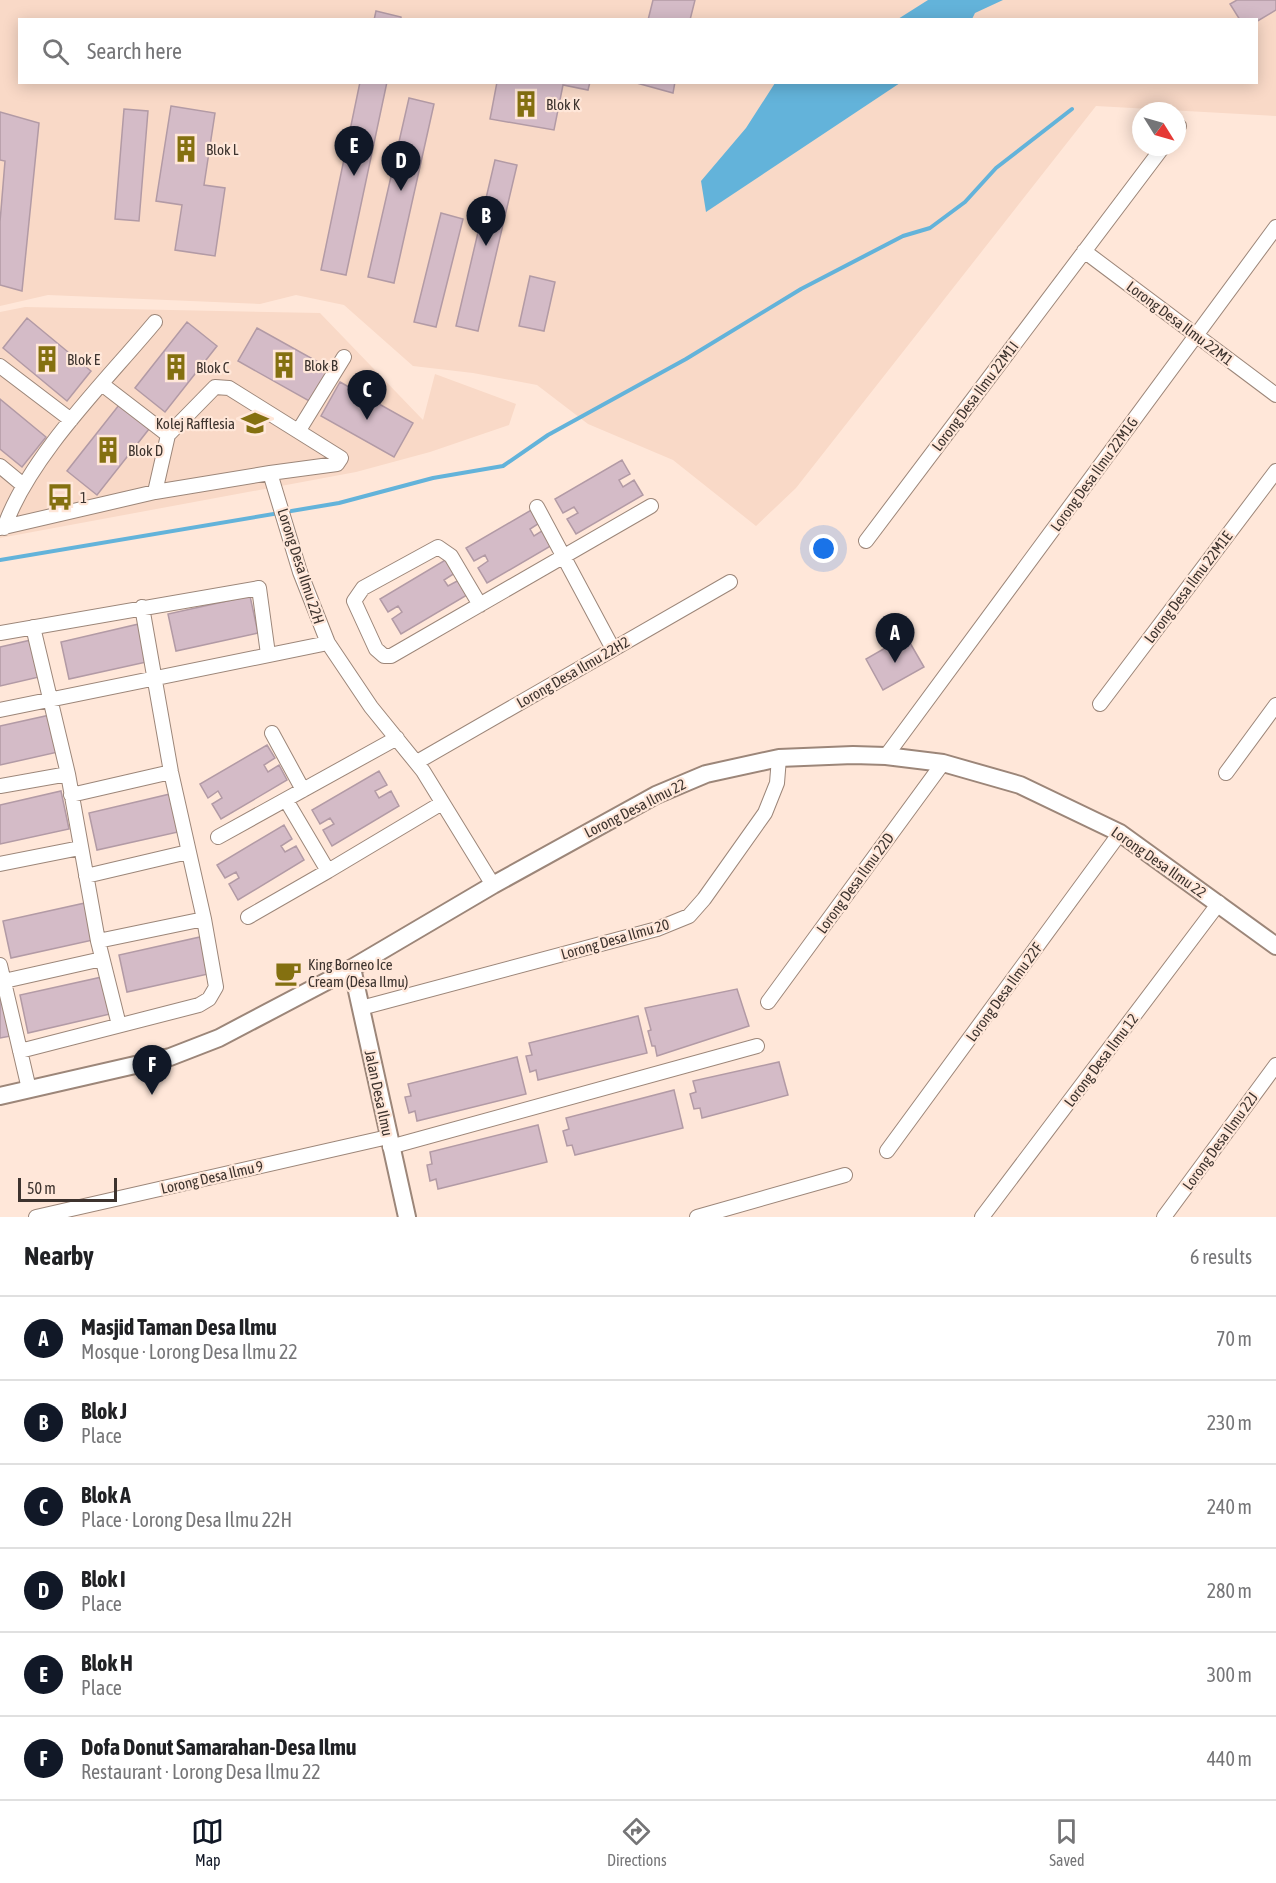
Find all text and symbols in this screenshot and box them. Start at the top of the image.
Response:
search box [18,18,1258,84]
icon: search [39,35,72,68]
text: Search here [87,38,182,64]
building icon: Blok K [511,89,541,119]
place label: Blok K [546,96,581,113]
north arrow [1132,102,1186,156]
pin: E [334,126,374,176]
building icon: Blok L [171,134,201,164]
place label: Blok L [206,141,239,158]
pin: D [382,142,420,191]
pin: B [466,196,506,246]
street label: Lorong Desa Ilmu 22M1 [1123,277,1237,369]
street label: Lorong Desa Ilmu 22M1I [928,338,1022,454]
building icon: Blok E [32,344,62,374]
building icon: Blok B [269,350,299,380]
place label: Blok E [67,351,101,368]
building icon: Blok C [161,352,191,382]
place label: Blok B [304,357,338,374]
place label: Blok C [196,359,230,376]
pin: C [348,370,386,420]
school or university icon: Kolej Rafflesia [240,408,270,438]
street label: Lorong Desa Ilmu 22M1G [1047,414,1141,534]
place label: Kolej Rafflesia [156,415,235,432]
building icon: Blok D [93,435,123,465]
place label: Blok D [128,442,163,459]
bus stop icon: 1 [45,482,75,512]
place label: 1 [80,489,87,506]
street label: Lorong Desa Ilmu 22H [274,506,328,626]
street label: Lorong Desa Ilmu 22M1E [1141,527,1236,646]
your location [809,534,838,563]
pin: A [876,614,914,663]
street label: Lorong Desa Ilmu 22H2 [514,633,632,711]
street label: Lorong Desa Ilmu 22 [581,775,689,841]
street label: Lorong Desa Ilmu 22 [1108,823,1210,901]
street label: Lorong Desa Ilmu 22D [813,829,897,937]
street label: Lorong Desa Ilmu 20 [559,915,671,963]
street label: Lorong Desa Ilmu 22F [963,939,1045,1045]
place label: King Borneo Ice Cream (Desa Ilmu) [308,956,408,990]
cafe icon: King Borneo Ice Cream (Desa Ilmu) [273,958,303,988]
street label: Lorong Desa Ilmu 12 [1061,1010,1141,1110]
pin: F [132,1046,172,1095]
street label: Jalan Desa Ilmu [362,1048,396,1138]
street label: Lorong Desa Ilmu 22J [1179,1089,1261,1193]
street label: Lorong Desa Ilmu 9 [159,1157,265,1197]
scale bar [18,1175,117,1202]
text: 50 m [27,1179,56,1197]
text: Nearby [24,1241,94,1271]
text: 6 results [1190,1245,1252,1268]
text: Masjid Taman Desa Ilmu [81,1314,277,1340]
text: A [39,1327,48,1350]
text: 70 m [1216,1327,1252,1350]
text: Mosque · Lorong Desa Ilmu 22 [81,1340,298,1363]
text: Blok J [81,1398,127,1424]
text: B [39,1411,48,1434]
text: 230 m [1207,1411,1252,1434]
text: Place [81,1424,122,1447]
text: Blok A [81,1482,131,1508]
text: C [39,1495,48,1518]
text: 240 m [1207,1495,1252,1518]
text: Place · Lorong Desa Ilmu 22H [81,1508,292,1531]
text: Blok I [81,1566,126,1592]
text: D [38,1579,49,1602]
text: 280 m [1207,1579,1252,1602]
text: Place [81,1592,122,1615]
text: Blok H [81,1650,133,1676]
text: E [39,1663,48,1686]
text: 300 m [1207,1663,1252,1686]
text: Place [81,1676,122,1699]
text: Dofa Donut Samarahan-Desa Ilmu [81,1734,356,1760]
text: F [39,1747,48,1770]
text: 440 m [1207,1747,1252,1770]
text: Restaurant · Lorong Desa Ilmu 22 [81,1760,321,1783]
tab: Map [191,1815,224,1869]
tab: Directions [607,1815,667,1869]
tab: Saved [1049,1815,1085,1869]

